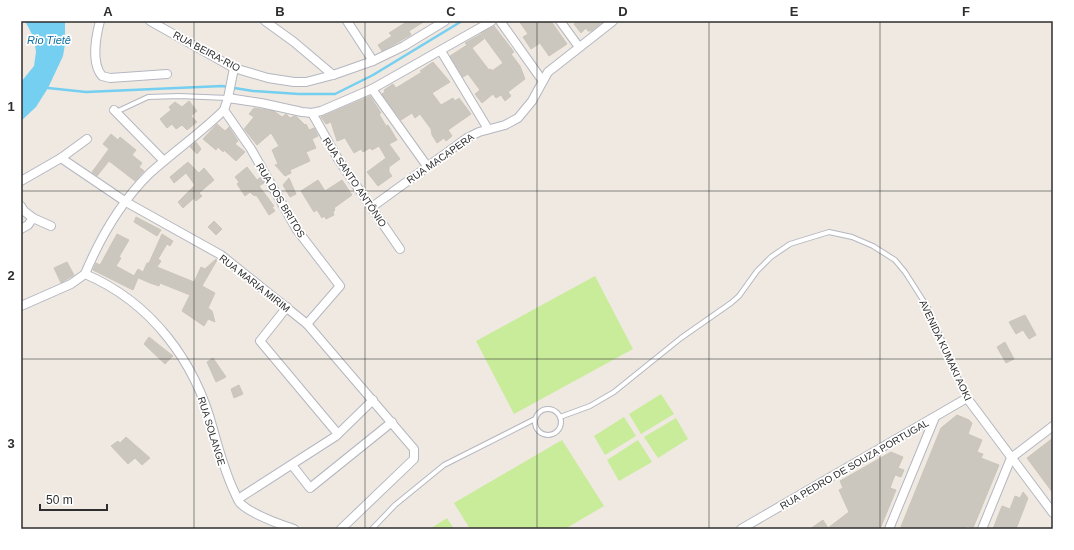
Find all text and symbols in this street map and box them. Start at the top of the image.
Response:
text: A [103,4,113,19]
text: B [275,4,285,19]
text: C [446,4,456,19]
text: D [618,4,628,19]
text: E [790,4,799,19]
text: F [962,4,970,19]
street label: RUA BEIRA-RIO [171,29,242,74]
water label: Rio Tietê [27,34,71,46]
text: 1 [7,99,15,114]
street label: RUA MACAPERA [405,131,476,186]
street label: RUA SANTO ANTÔNIO [321,135,390,229]
street label: RUA DOS BRITOS [254,161,307,240]
street label: RUA MARIA MIRIM [217,252,292,314]
text: 2 [7,268,15,283]
street label: AVENIDA KUMAKI AOKI [917,298,974,402]
street label: RUA SOLANGE [196,395,227,467]
street label: RUA PEDRO DE SOUZA PORTUGAL [778,417,931,512]
text: 3 [7,436,15,451]
scale bar [40,486,107,512]
text: 50 m [46,493,73,507]

